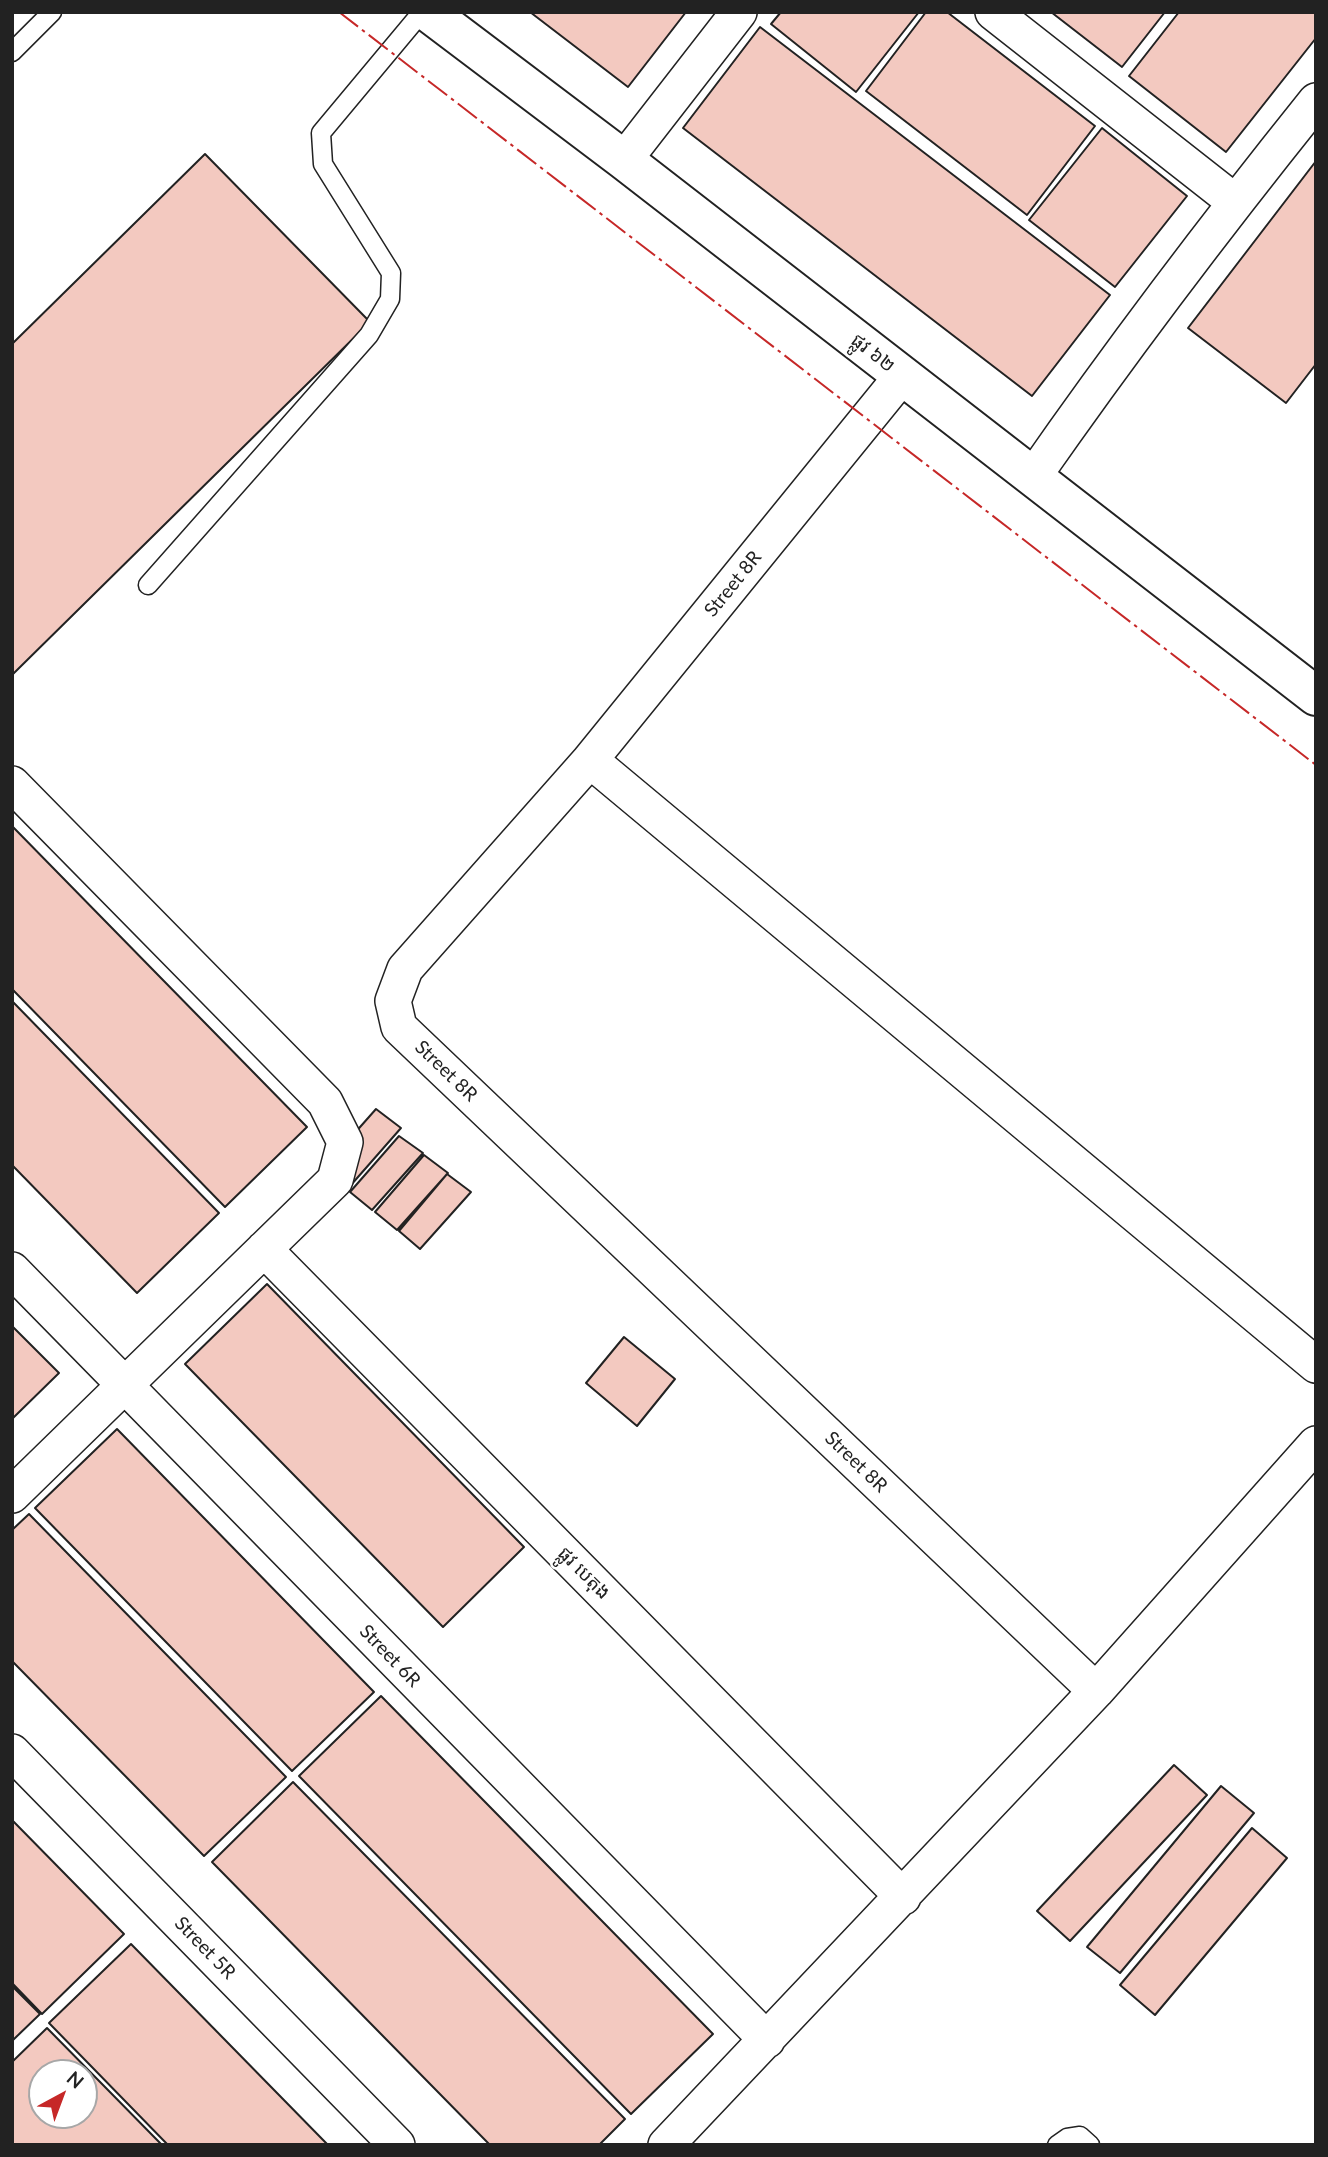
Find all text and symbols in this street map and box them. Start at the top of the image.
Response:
street label: ផ្លូវ ៦២ [846,329,900,377]
street label: Street 8R [700,547,766,621]
street label: Street 8R [410,1036,482,1106]
street label: Street 8R [820,1427,892,1497]
street label: ផ្លូវ បេតុង [553,1542,615,1604]
street label: Street 6R [355,1620,425,1692]
street label: Street 5R [170,1912,240,1984]
north arrow [28,2059,98,2129]
text: N [63,2066,89,2093]

